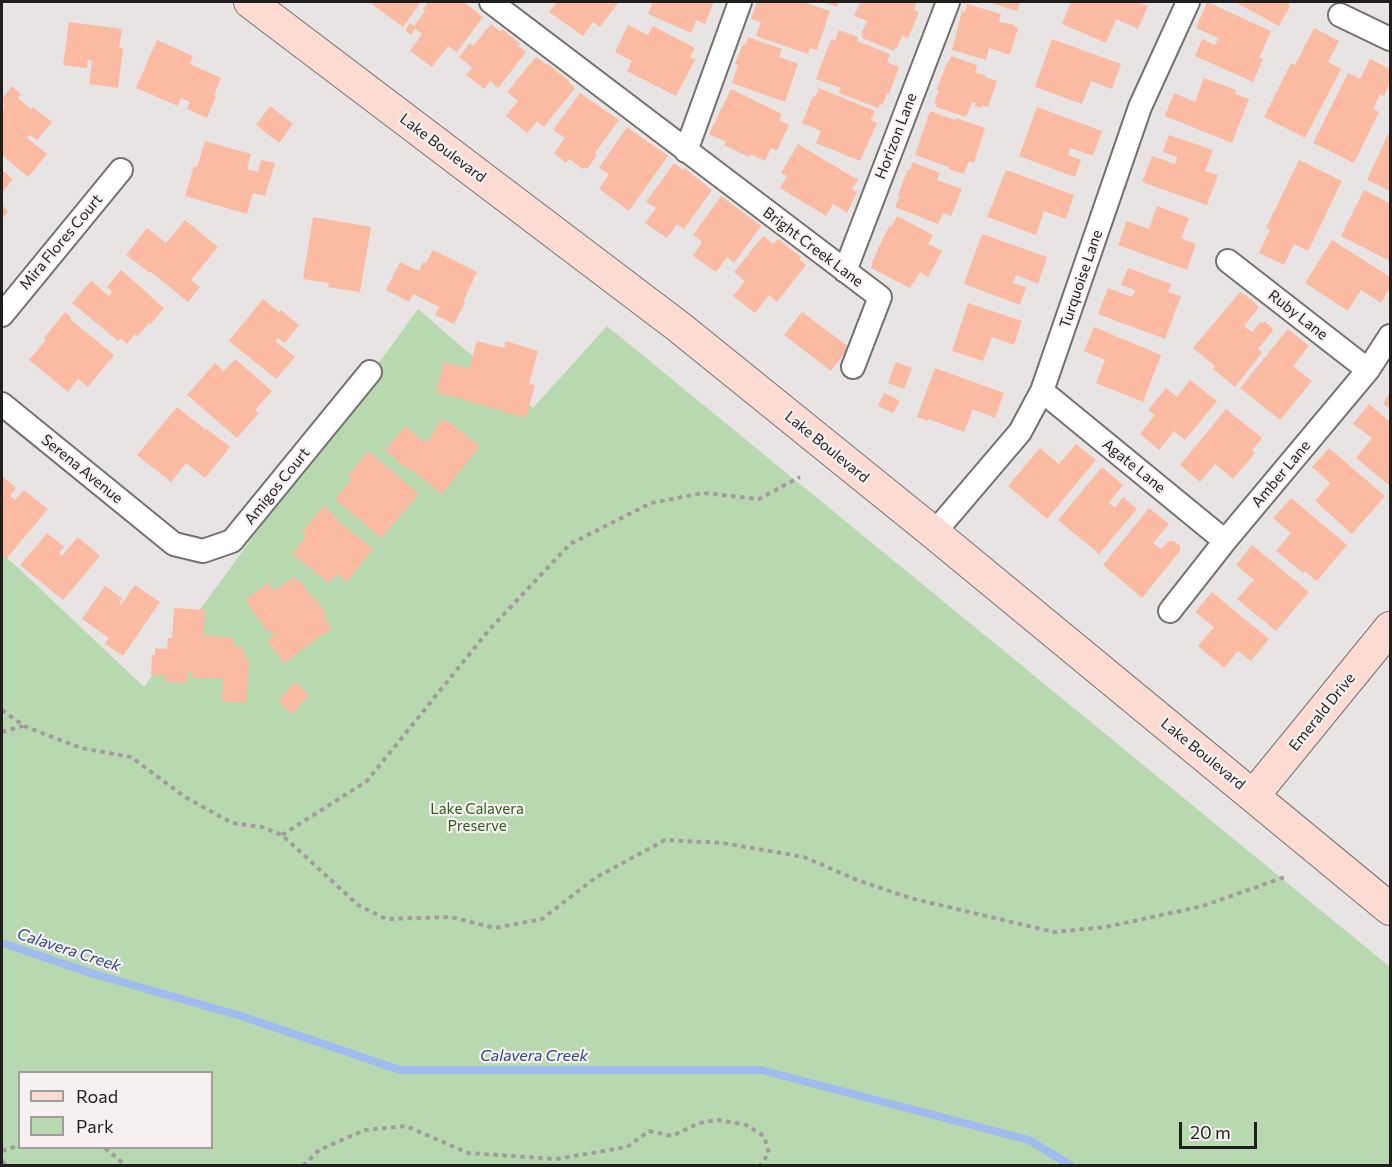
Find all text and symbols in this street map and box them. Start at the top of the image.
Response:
street label: Horizon Lane [871,90,921,182]
street label: Lake Boulevard [396,110,490,186]
street label: Mira Flores Court [16,191,106,293]
street label: Bright Creek Lane [759,203,867,291]
street label: Turquoise Lane [1056,227,1106,331]
street label: Ruby Lane [1265,286,1331,344]
street label: Lake Boulevard [781,407,873,487]
street label: Serena Avenue [38,431,126,507]
street label: Agate Lane [1099,435,1169,497]
street label: Amber Lane [1248,437,1314,511]
street label: Amigos Court [241,444,313,528]
street label: Emerald Drive [1285,669,1359,755]
street label: Lake Boulevard [1157,714,1249,794]
park label: Lake Calavera Preserve [430,800,524,835]
water label: Calavera Creek [15,924,123,976]
water label: Calavera Creek [480,1046,588,1066]
legend [18,1071,213,1149]
text: Road [76,1085,118,1107]
scale bar [1182,1110,1260,1148]
text: Park [76,1115,114,1137]
text: 20 m [1190,1121,1231,1143]

